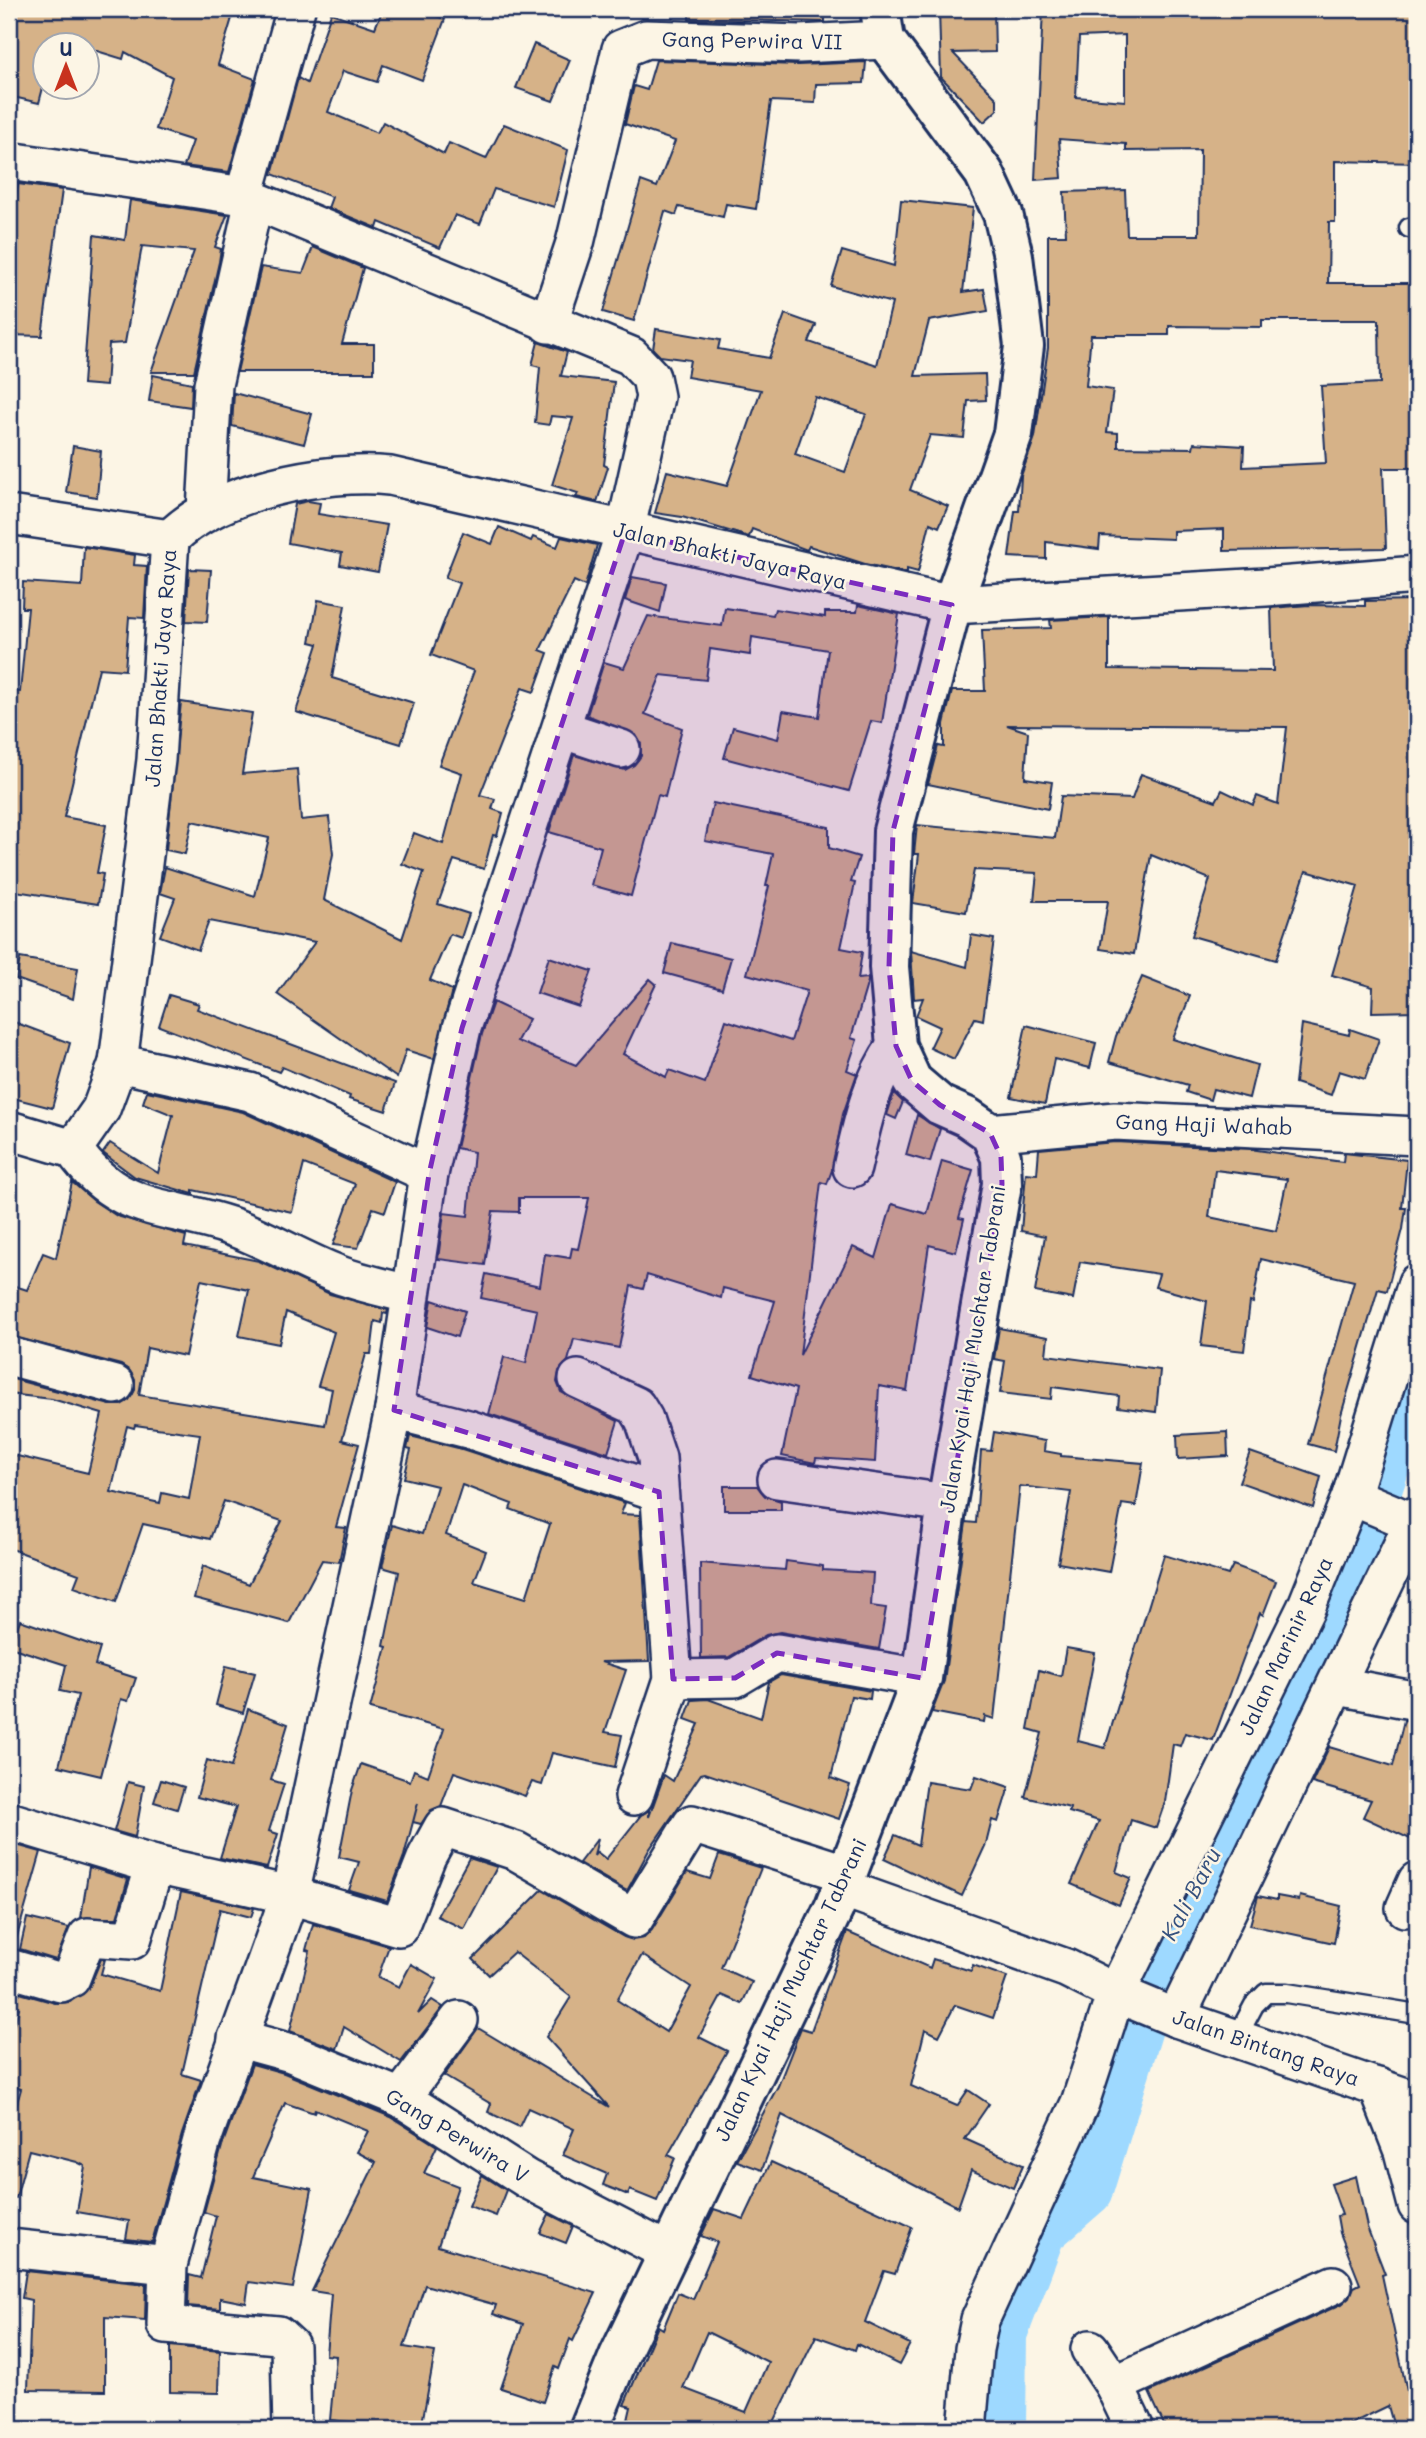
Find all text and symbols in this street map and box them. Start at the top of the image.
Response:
street label: Gang Perwira VII [662,24,843,55]
north arrow [32,32,102,102]
text: U [59,36,73,61]
street label: Jalan Bhakti Jaya Raya [611,515,850,595]
street label: Jalan Bhakti Jaya Raya [138,548,181,788]
street label: Gang Haji Wahab [1115,1107,1293,1140]
street label: Jalan Kyai Haji Muchtar Tabrani [932,1183,1011,1515]
street label: Jalan Marinir Raya [1231,1552,1338,1739]
street label: Jalan Kyai Haji Muchtar Tabrani [707,1834,872,2145]
water label: Kali Baru [1153,1842,1227,1945]
street label: Jalan Bintang Raya [1169,2002,1363,2091]
street label: Gang Perwira V [381,2081,534,2188]

